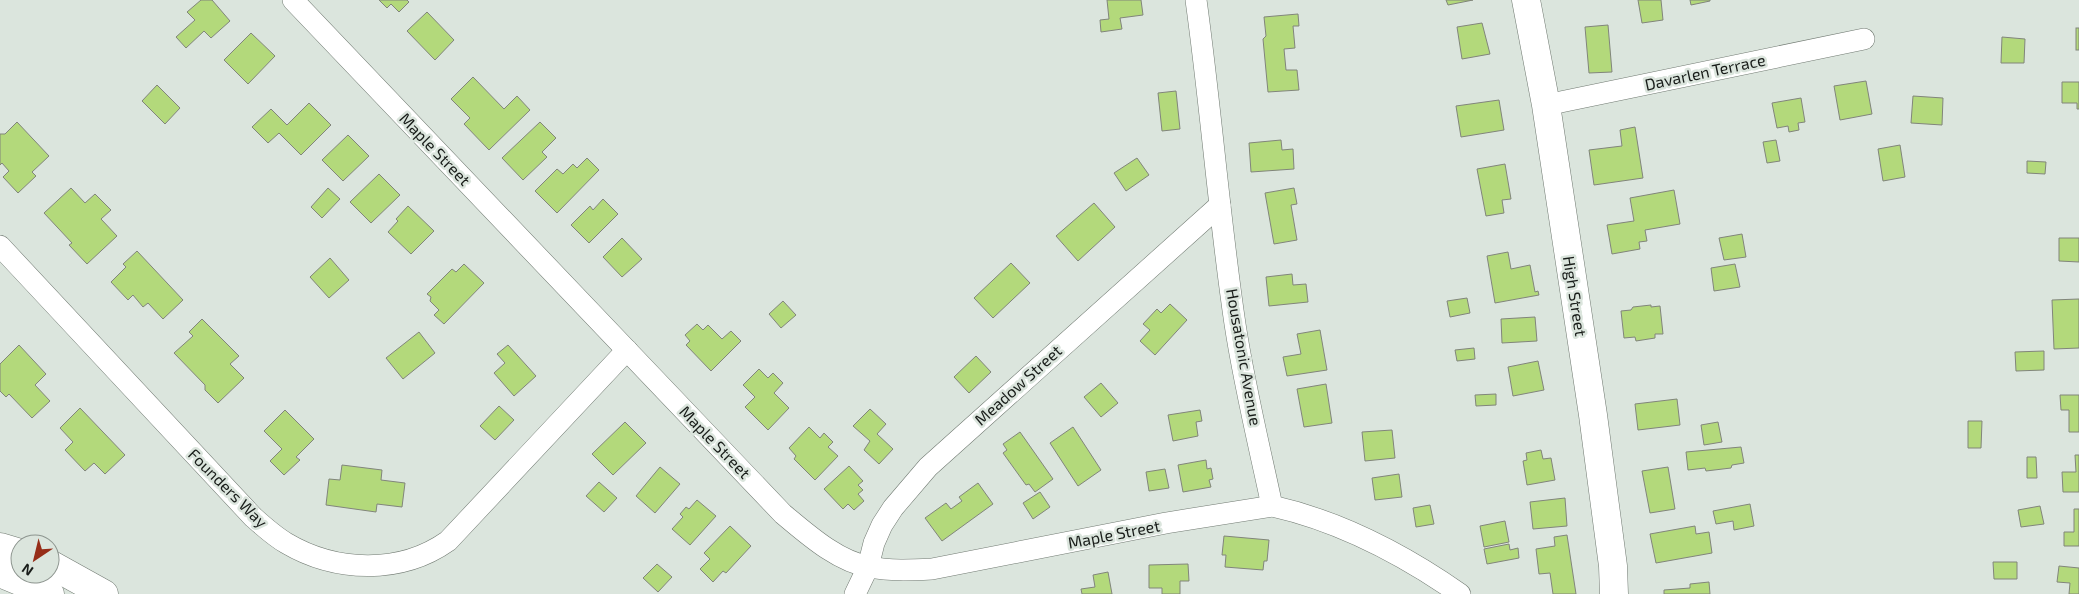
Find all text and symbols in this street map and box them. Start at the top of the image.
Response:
street label: Davarlen Terrace [1643,49,1767,94]
street label: Maple Street [396,108,475,189]
street label: High Street [1560,254,1591,337]
street label: Housatonic Avenue [1223,287,1266,427]
street label: Meadow Street [970,341,1065,429]
street label: Maple Street [676,401,755,482]
street label: Founders Way [185,444,272,531]
street label: Maple Street [1066,515,1162,552]
north arrow [10,534,60,584]
text: N [18,560,36,580]

